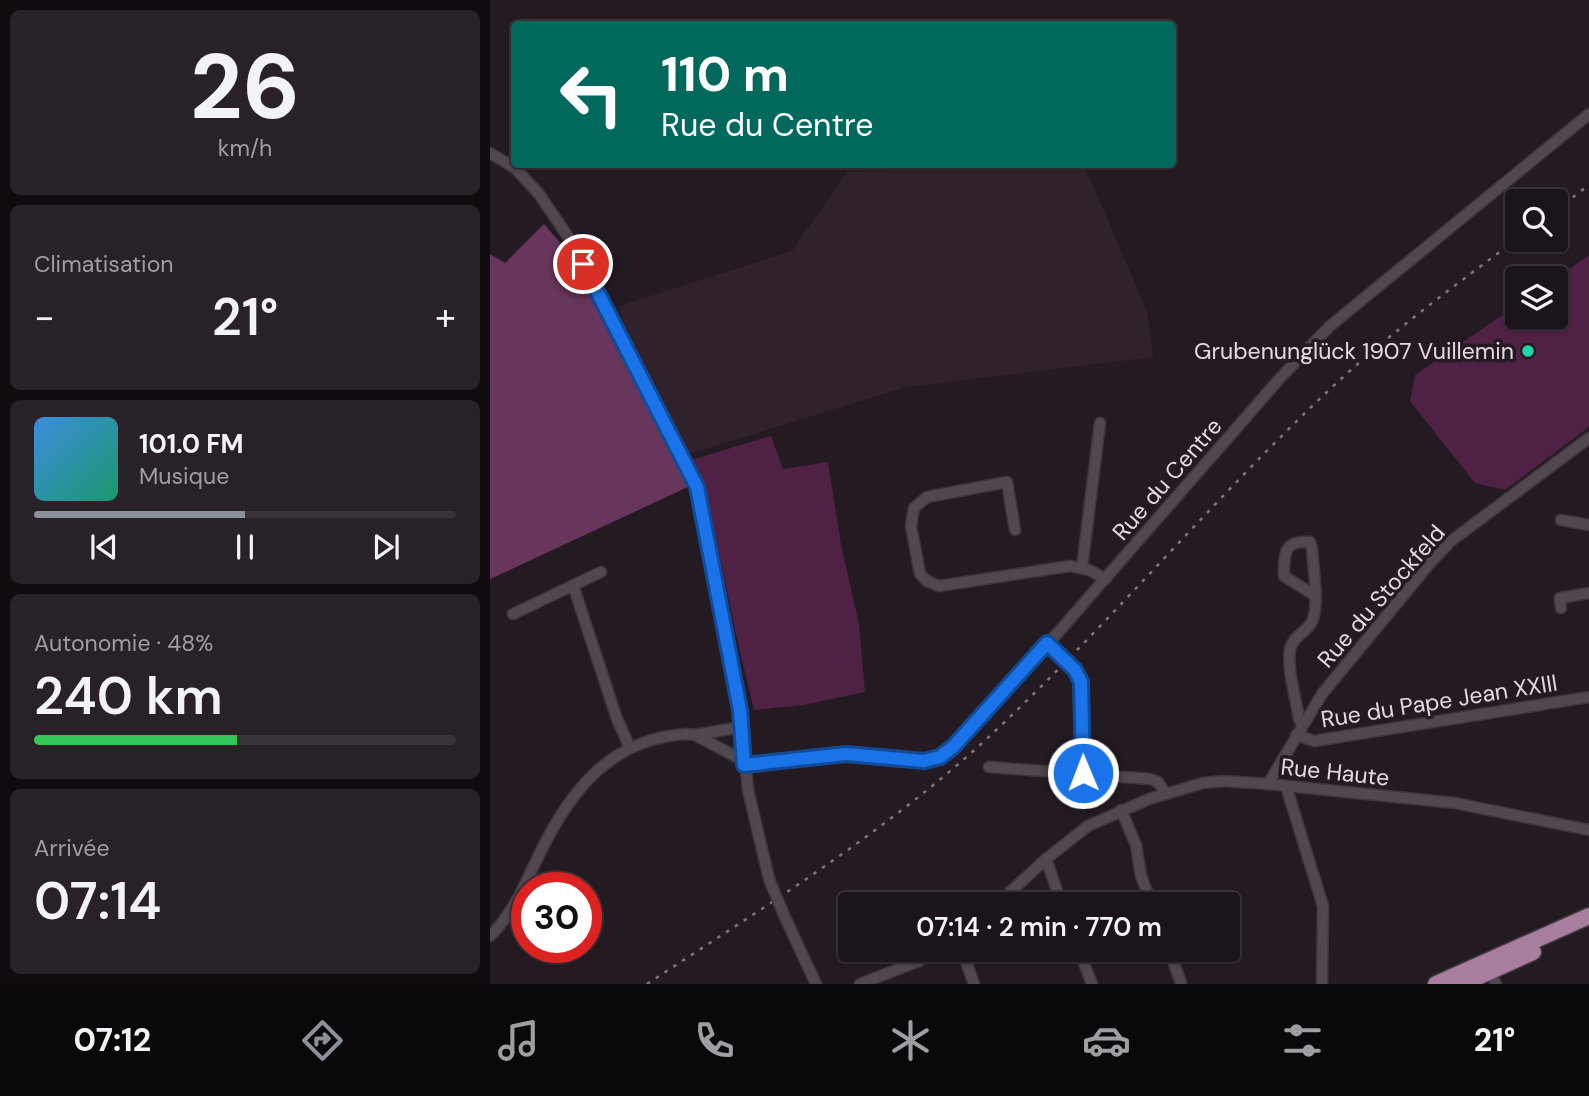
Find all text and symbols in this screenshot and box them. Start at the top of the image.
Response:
text: 26 [190,28,300,146]
text: 110 m [661,42,789,106]
icon: left [546,49,637,140]
text: Rue du Centre [661,104,873,146]
text: km/h [218,133,272,163]
map controls [1505,189,1568,329]
button: search [1505,189,1568,252]
pin [553,234,613,294]
icon: arrive [564,245,602,283]
text: Climatisation [34,249,173,279]
button: layers [1505,266,1568,329]
text: 21° [212,283,278,351]
text: − [34,292,55,342]
text: + [435,292,456,342]
place label: Grubenunglück 1907 Vuillemin [1194,336,1514,366]
marker: Grubenunglück 1907 Vuillemin [1520,343,1536,359]
street label: Rue du Centre [1106,412,1228,546]
text: 101.0 FM [139,427,244,461]
text: Musique [139,461,229,491]
street label: Rue du Stockfeld [1311,518,1451,674]
icon: previous [85,528,123,566]
icon: pause [226,528,264,566]
icon: next [367,528,405,566]
text: Autonomie · 48% [34,628,213,658]
text: 240 km [34,662,223,730]
street label: Rue du Pape Jean XXIII [1319,667,1559,735]
position arrow [1046,736,1120,810]
street label: Rue Haute [1279,751,1391,793]
text: Arrivée [34,833,110,863]
text: 07:14 [34,867,161,935]
speed limit sign: 30 [511,872,602,963]
text: 07:14 · 2 min · 770 m [916,910,1162,944]
icon: directions [298,1016,347,1065]
icon: music [494,1016,543,1065]
icon: phone [690,1016,739,1065]
icon: climate [886,1016,935,1065]
icon: car [1082,1016,1131,1065]
icon: filters [1278,1016,1327,1065]
text: 07:12 [73,1019,151,1061]
text: 21° [1474,1019,1515,1061]

